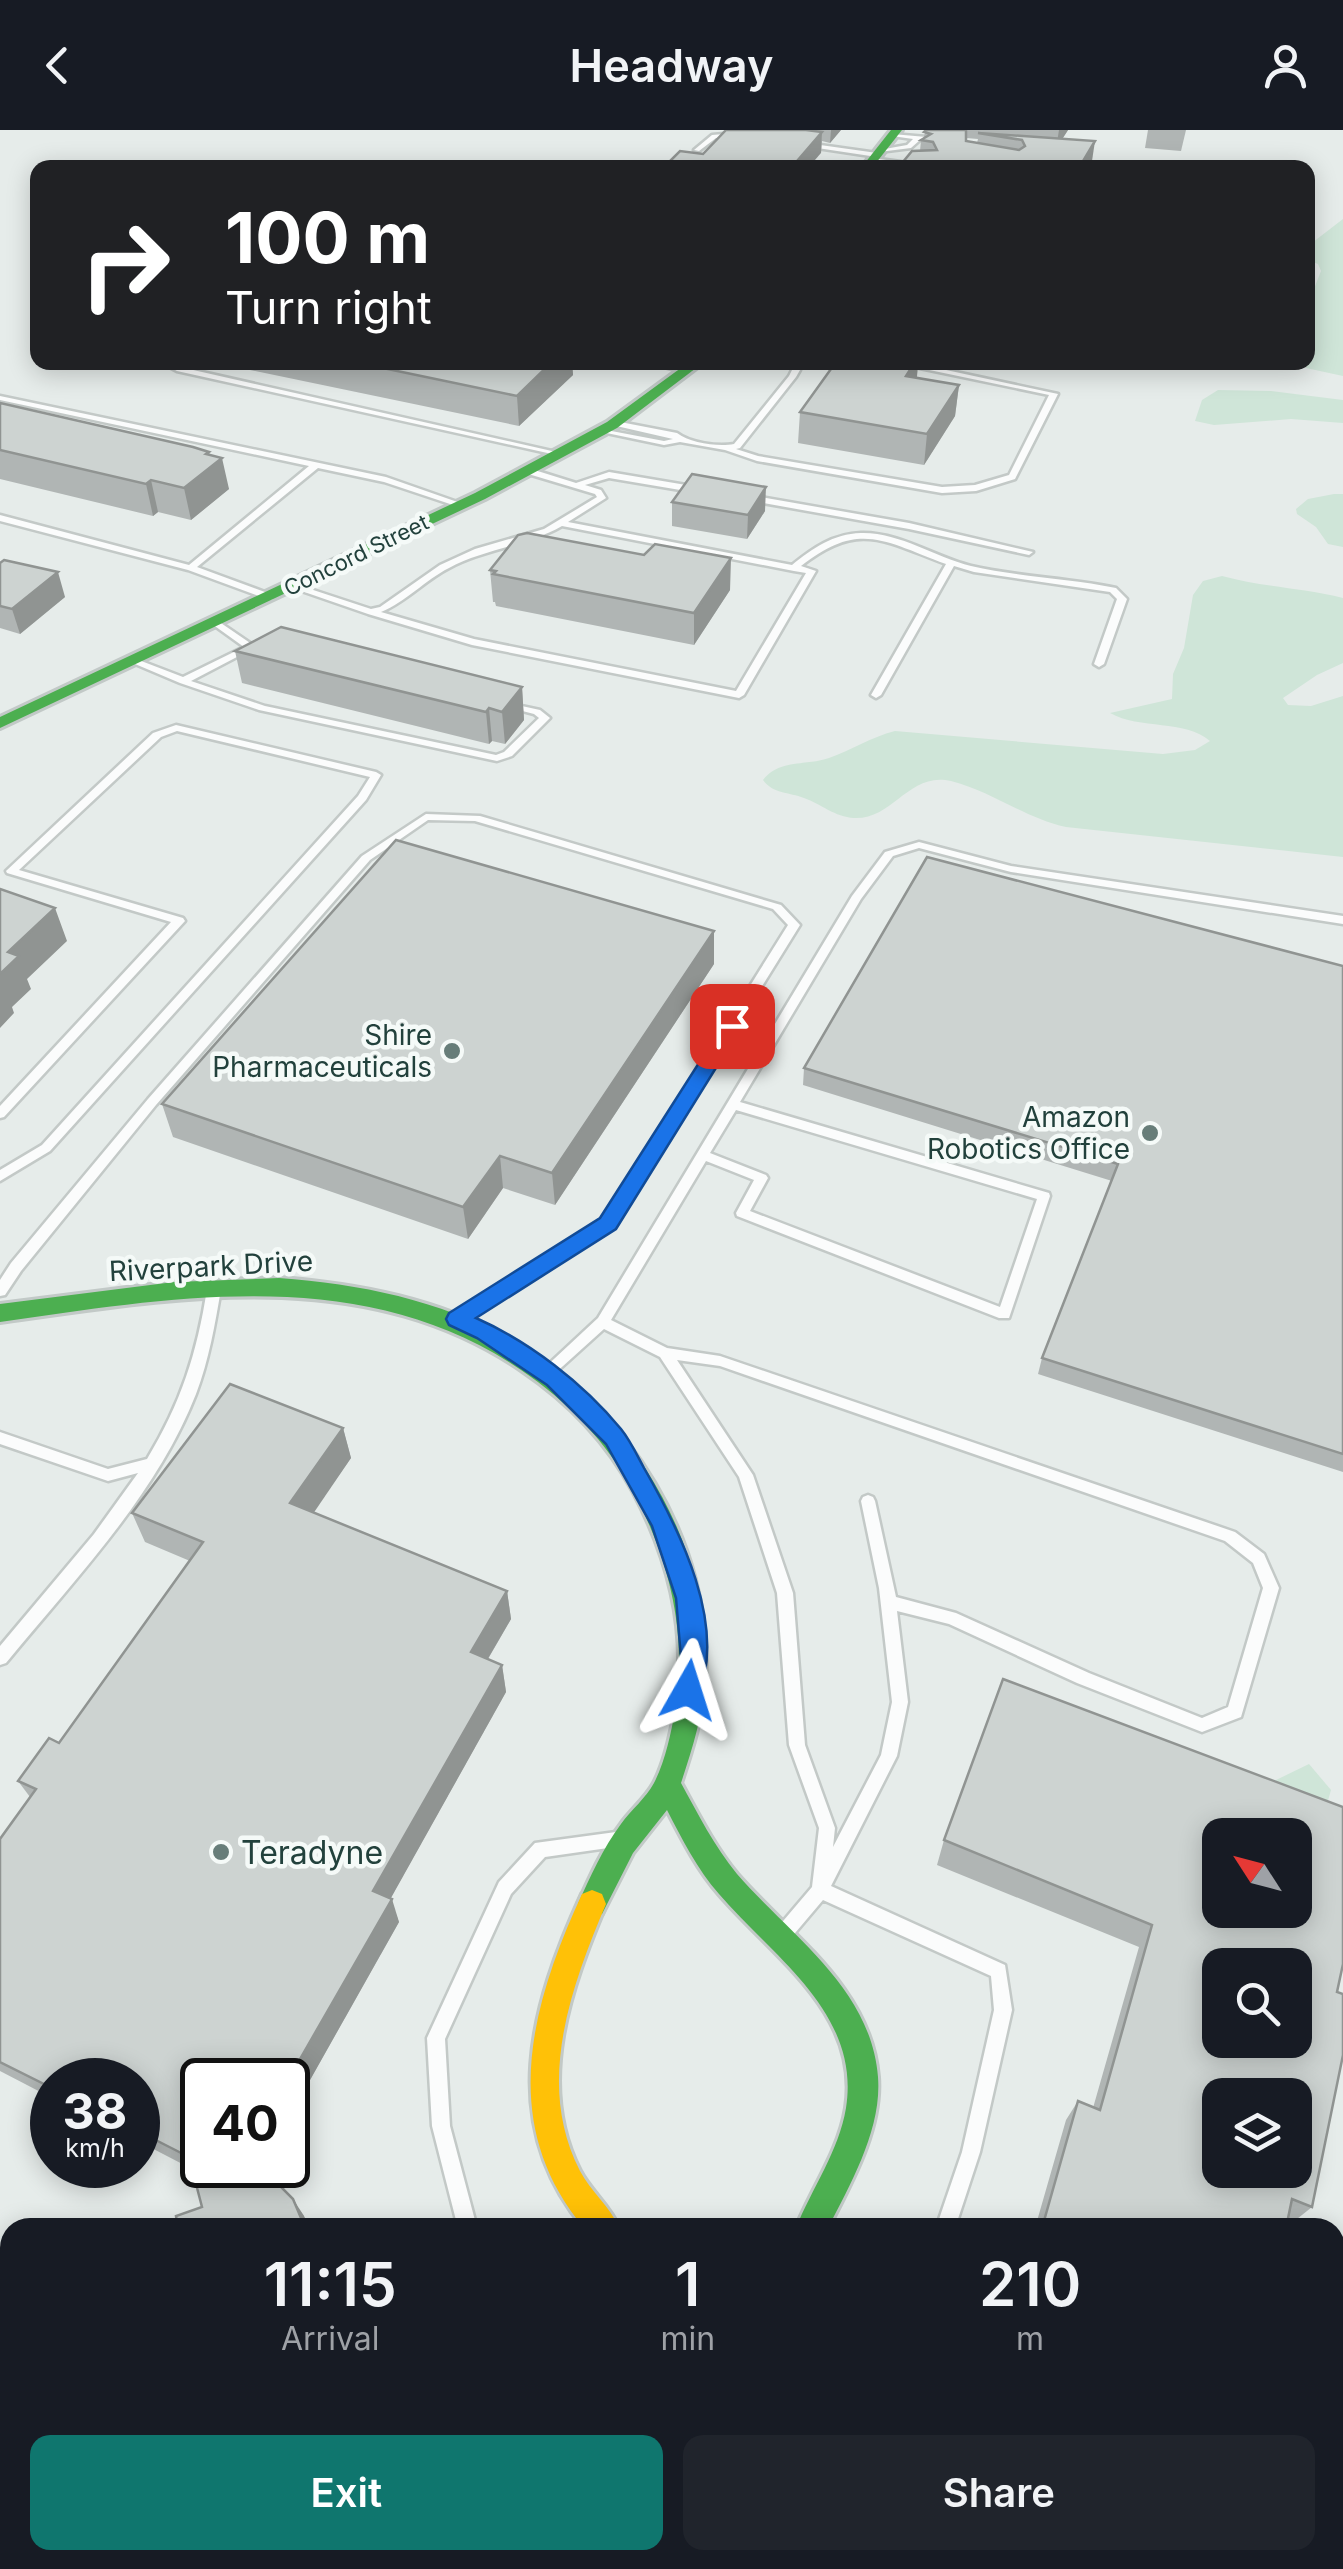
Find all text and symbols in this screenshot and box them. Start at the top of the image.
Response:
icon: back [30,38,85,93]
text: Headway [570,38,773,93]
icon: person [1258,38,1313,93]
text: 100 m [225,195,430,280]
icon: right [60,200,190,330]
text: Turn right [225,280,432,335]
street label: Concord Street [279,509,433,601]
pin [690,984,775,1069]
icon: arrive [705,999,760,1054]
place label: Shire Pharmaceuticals [212,1018,432,1084]
marker: Shire Pharmaceuticals [441,1040,463,1062]
place label: Amazon Robotics Office [927,1100,1130,1166]
marker: Amazon Robotics Office [1139,1122,1161,1144]
street label: Riverpark Drive [108,1244,314,1288]
position arrow [636,1638,740,1742]
north arrow [1202,1818,1312,1928]
map controls [1202,1818,1312,2188]
place label: Teradyne [241,1833,383,1872]
marker: Teradyne [210,1841,232,1863]
button: search [1202,1948,1312,2058]
speed limit sign: 40 [180,2058,310,2188]
button: layers [1202,2078,1312,2188]
text: 38 [63,2081,127,2141]
text: km/h [65,2133,125,2163]
text: 11:15 [264,2248,397,2320]
text: 1 [675,2248,700,2320]
text: 210 [979,2248,1081,2320]
text: Arrival [281,2319,379,2358]
text: min [660,2319,715,2358]
text: m [1016,2319,1044,2358]
button: Exit [30,2435,663,2550]
button: Share [683,2435,1315,2550]

